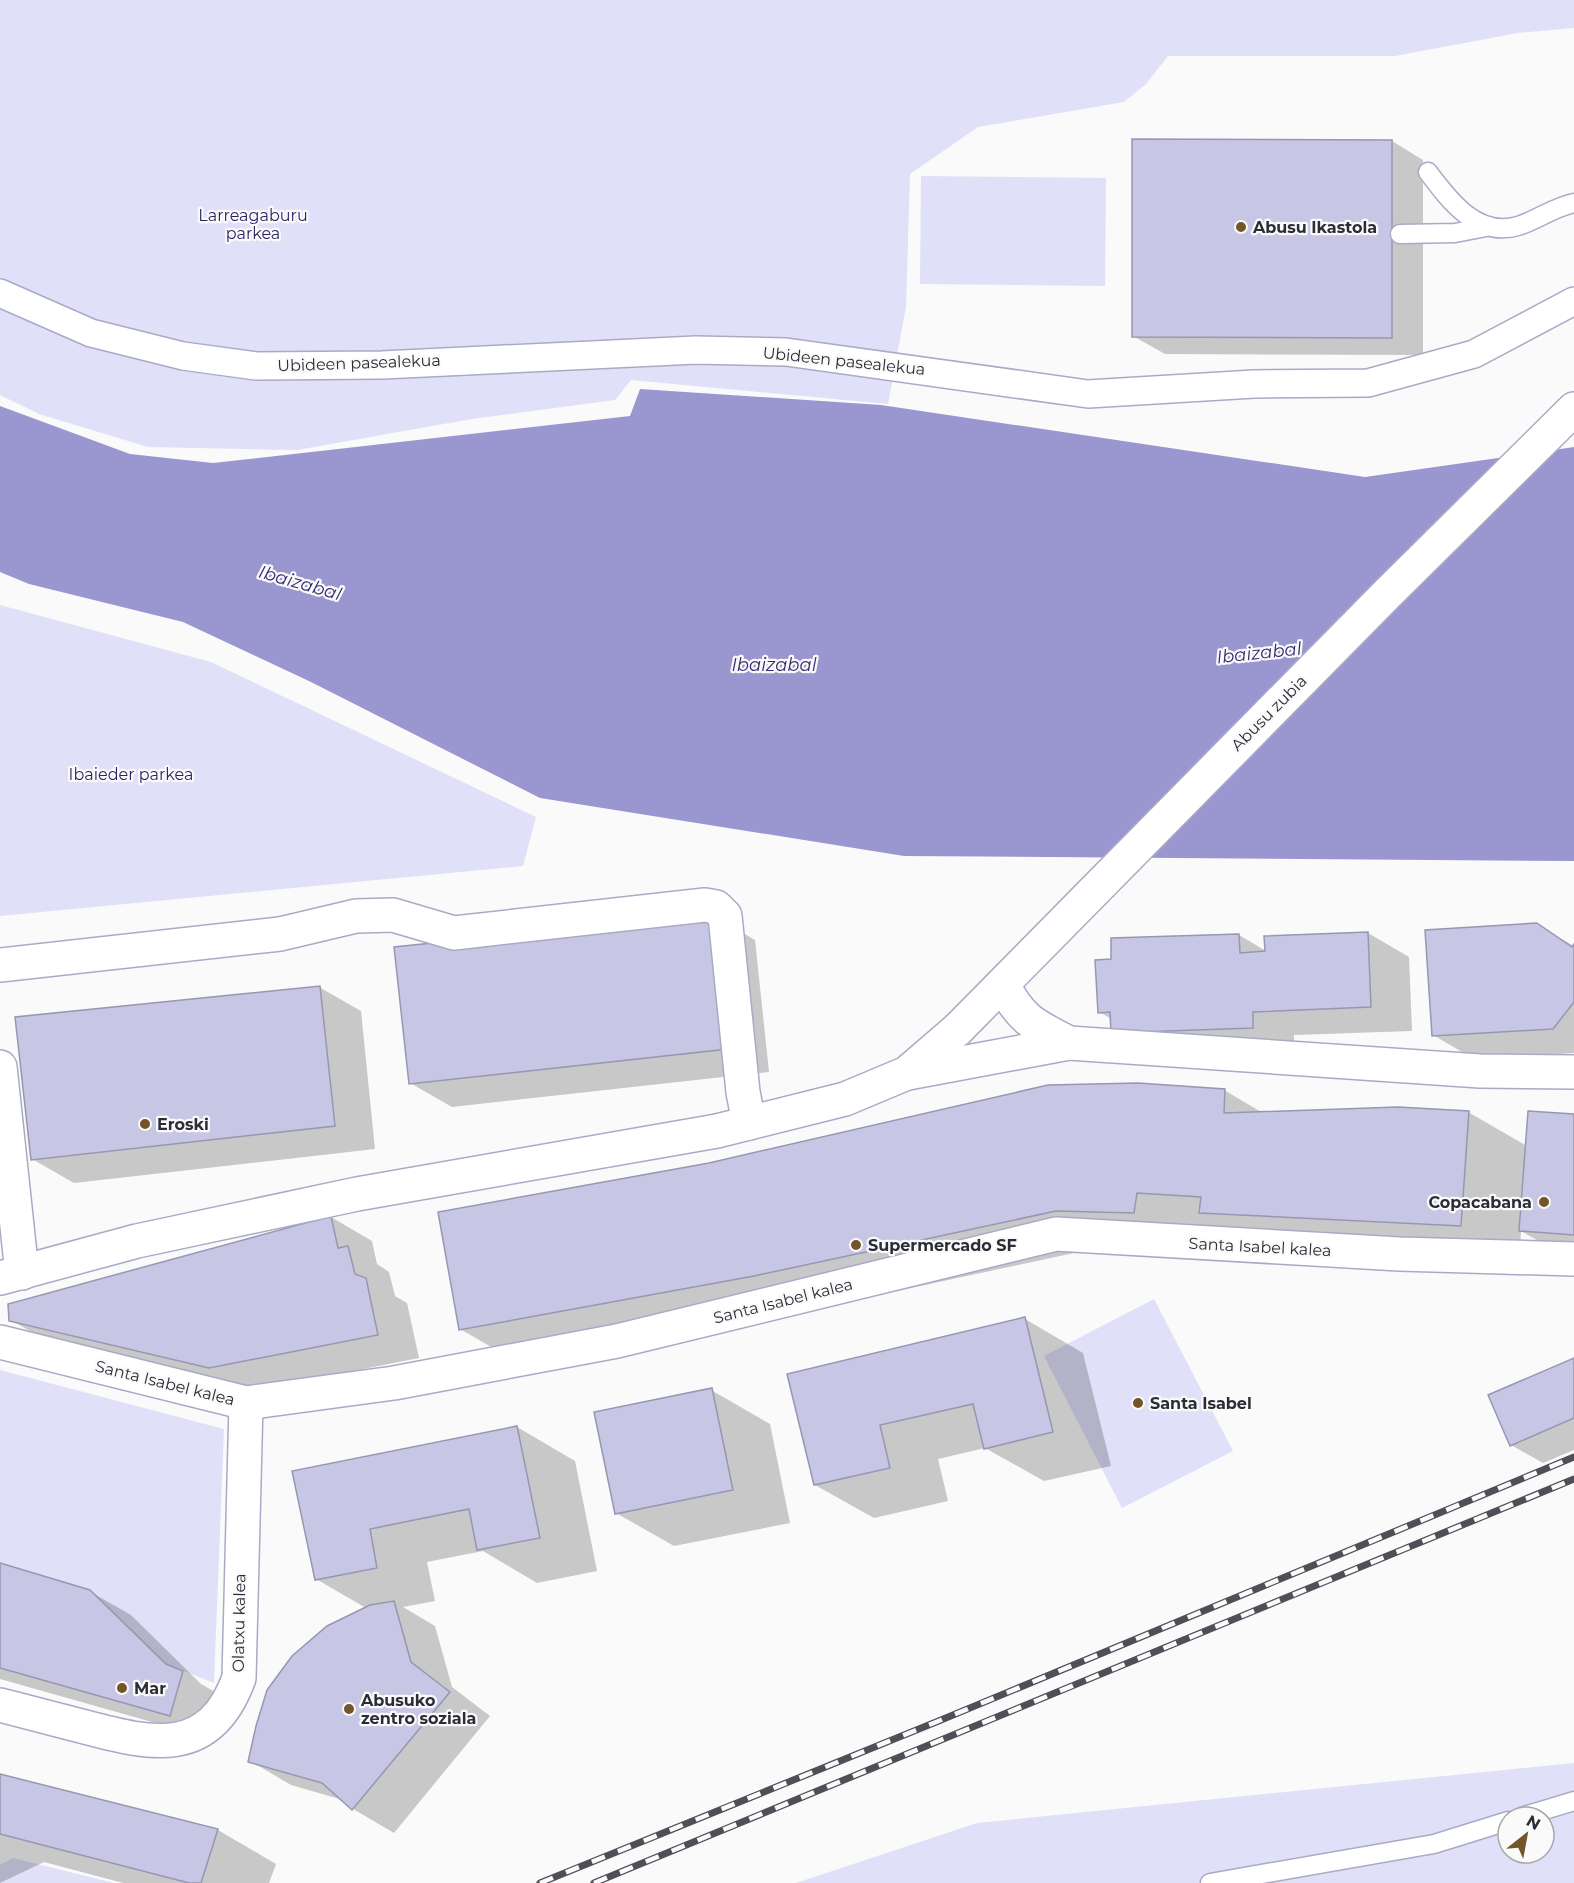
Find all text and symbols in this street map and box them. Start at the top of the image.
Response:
park label: Larreagaburu parkea [198,206,308,243]
place label: Abusu Ikastola [1252,218,1377,237]
marker: Abusu Ikastola [1234,220,1248,234]
street label: Ubideen pasealekua [762,343,926,379]
street label: Ubideen pasealekua [277,351,441,375]
water label: Ibaizabal [256,561,344,605]
water label: Ibaizabal [1215,638,1303,668]
water label: Ibaizabal [731,654,817,676]
street label: Abusu zubia [1227,671,1311,755]
park label: Ibaieder parkea [69,765,193,784]
place label: Eroski [157,1115,209,1134]
marker: Eroski [138,1117,152,1131]
place label: Copacabana [1428,1193,1532,1212]
marker: Copacabana [1537,1195,1551,1209]
street label: Santa Isabel kalea [1188,1234,1332,1260]
place label: Supermercado SF [868,1236,1017,1255]
marker: Supermercado SF [849,1238,863,1252]
street label: Santa Isabel kalea [711,1274,855,1328]
street label: Santa Isabel kalea [93,1356,237,1410]
place label: Santa Isabel [1150,1394,1252,1413]
marker: Santa Isabel [1131,1396,1145,1410]
street label: Olatxu kalea [229,1573,249,1673]
place label: Mar [134,1679,166,1698]
marker: Mar [115,1681,129,1695]
place label: Abusuko zentro soziala [360,1691,476,1728]
marker: Abusuko zentro soziala [342,1702,356,1716]
north arrow [1496,1805,1556,1865]
text: N [1523,1811,1544,1834]

